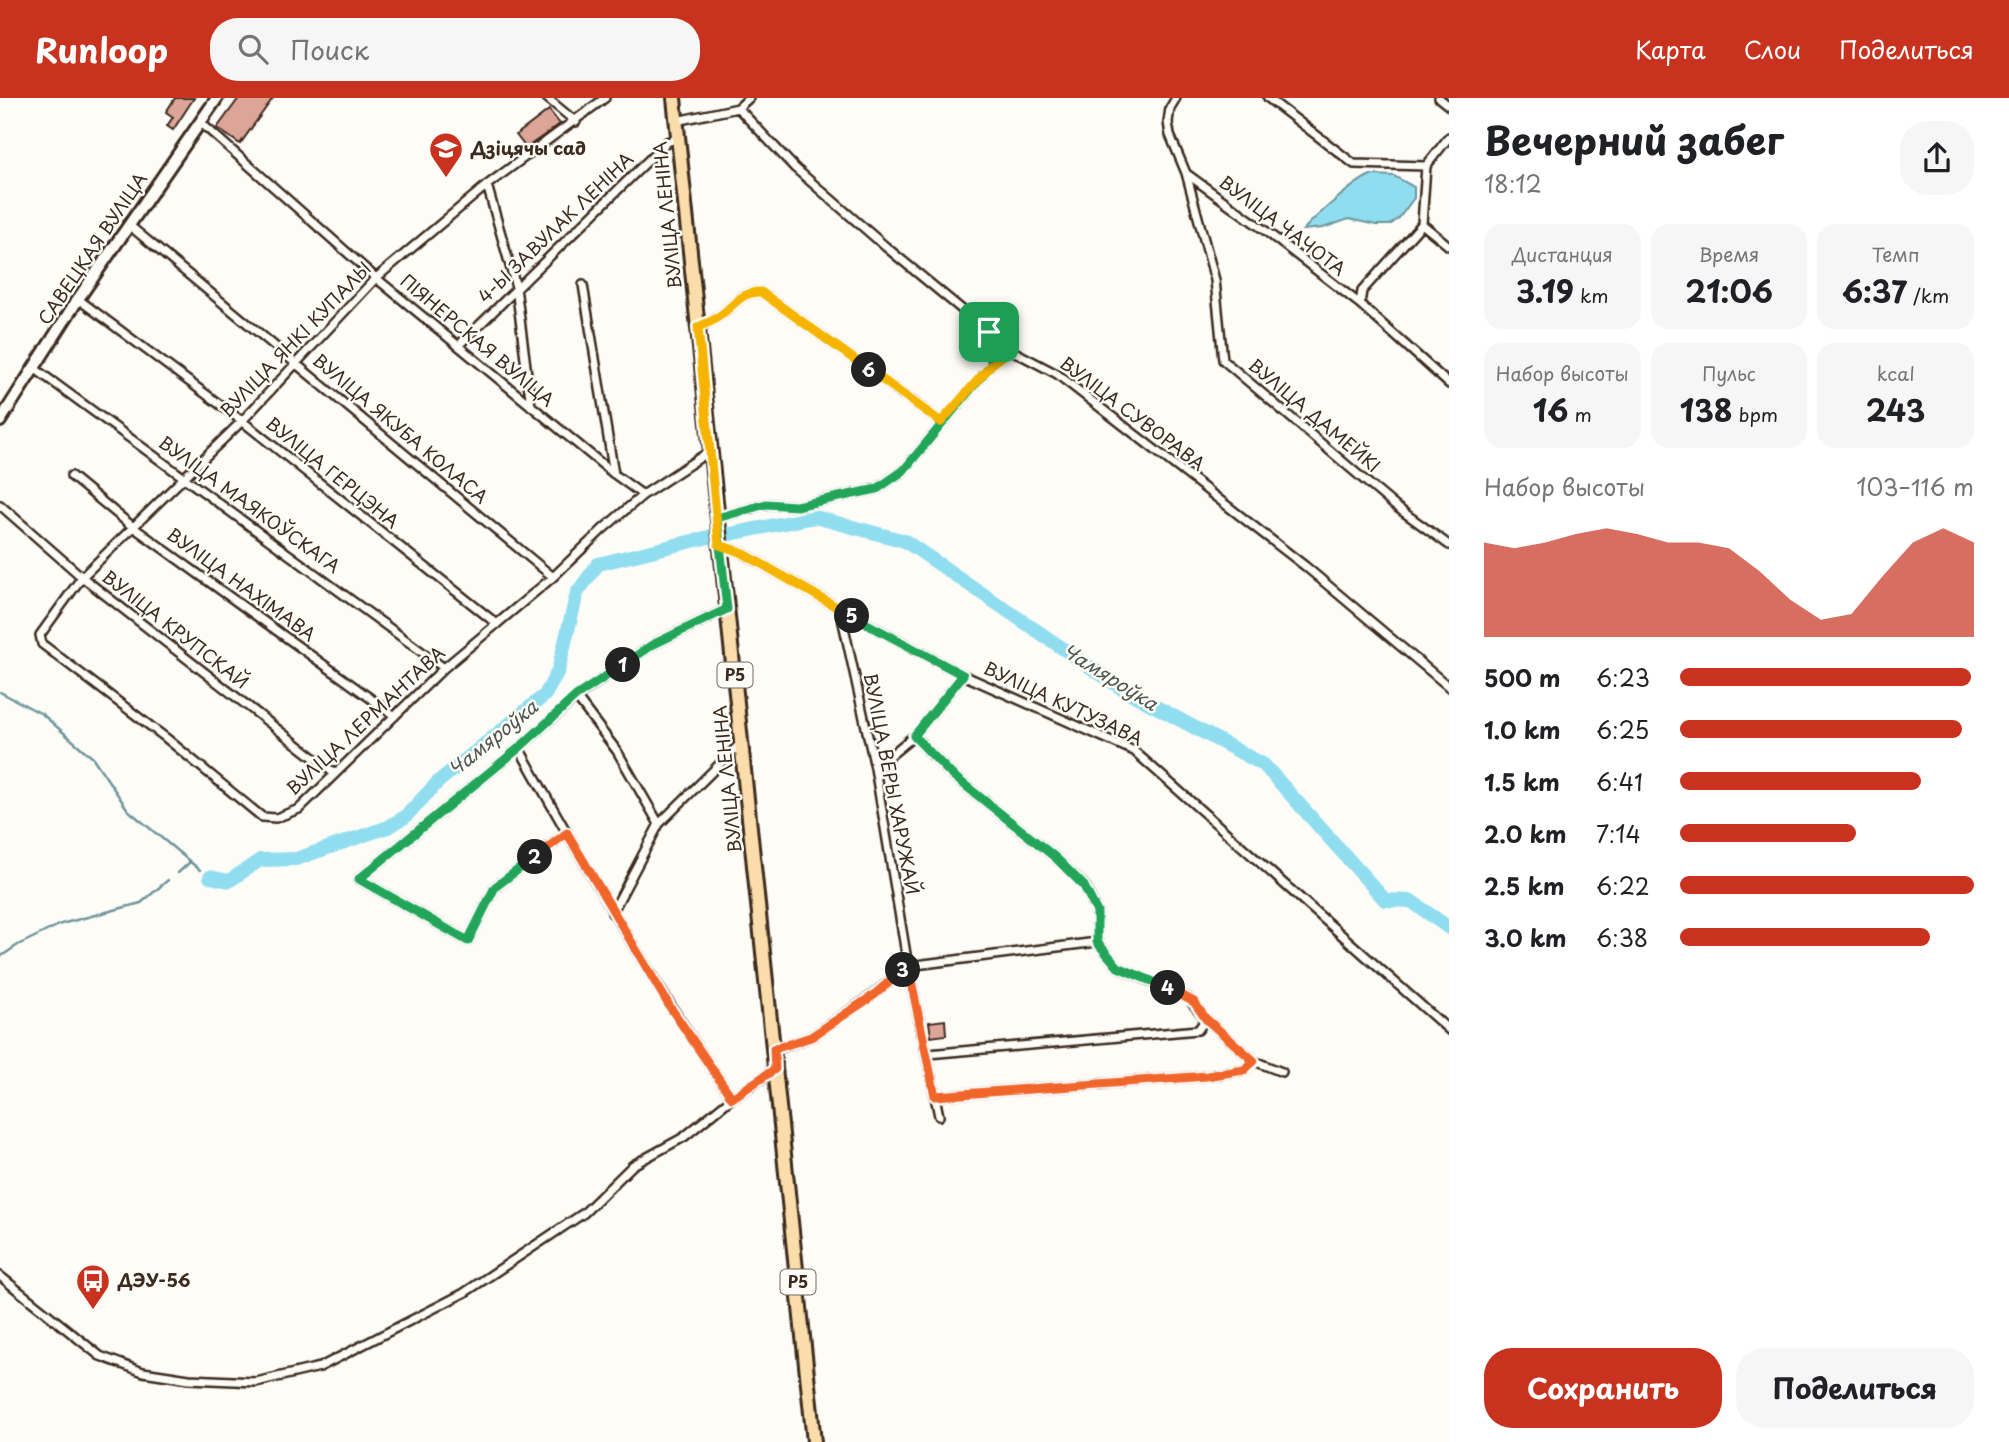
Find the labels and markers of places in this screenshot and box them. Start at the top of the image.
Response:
school or university icon: Дзіцячы сад [427,130,465,179]
place label: Дзіцячы сад [470,134,586,161]
pin [959,302,1019,362]
pin: 6 [852,352,886,388]
pin: 5 [834,598,870,634]
pin: 1 [606,648,640,682]
pin: 2 [518,840,552,874]
pin: 3 [886,952,920,988]
pin: 4 [1150,970,1186,1006]
bus stop icon: ДЭУ-56 [74,1262,112,1311]
place label: ДЭУ-56 [117,1266,191,1293]

